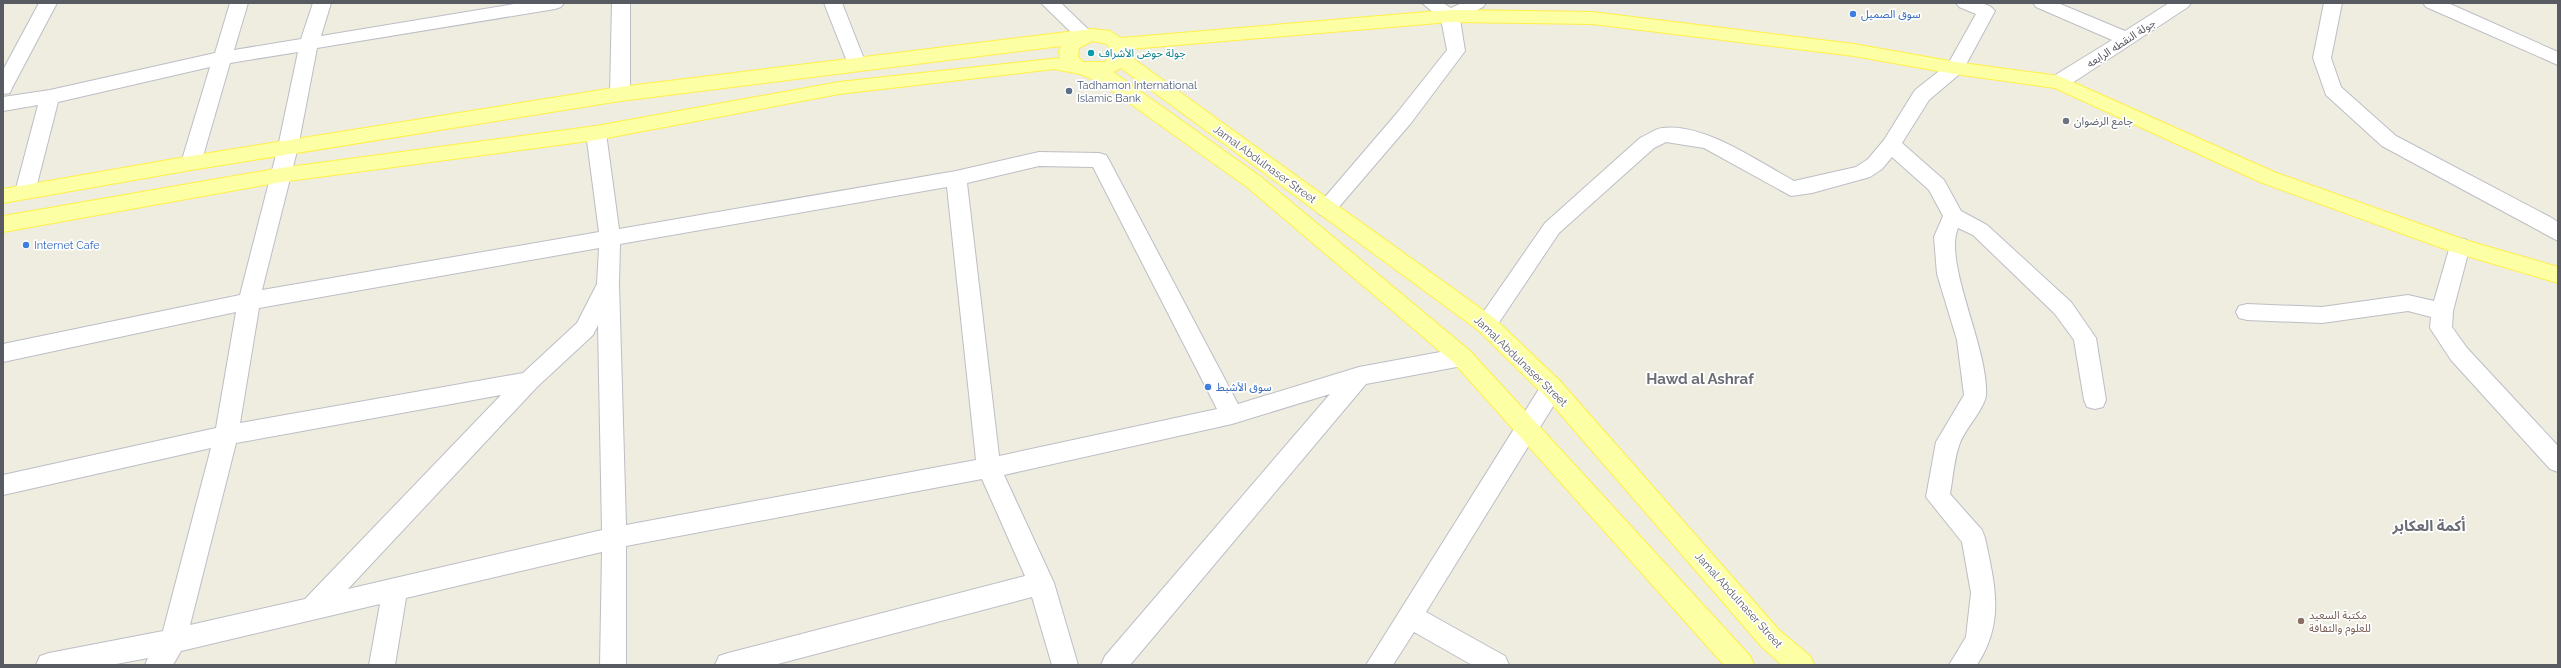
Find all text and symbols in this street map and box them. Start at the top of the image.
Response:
place label: سوق الصميل [1861,8,1921,21]
marker: سوق الصميل [1848,9,1858,19]
street label: جولة النقطه الرابعه [2084,16,2159,71]
place label: جولة حوض الأشراف [1099,47,1186,60]
marker: جولة حوض الأشراف [1086,48,1096,58]
place label: Tadhamon International Islamic Bank [1077,79,1197,105]
marker: Tadhamon International Islamic Bank [1064,86,1074,96]
place label: جامع الرضوان [2074,115,2133,129]
marker: جامع الرضوان [2061,116,2071,126]
street label: Jamal Abdulnaser Street [1211,123,1319,206]
place label: Internet Cafe [34,239,100,252]
marker: Internet Cafe [21,240,31,250]
street label: Jamal Abdulnaser Street [1471,314,1570,409]
district label: Hawd al Ashraf [1646,370,1754,388]
place label: سوق الأشبط [1216,381,1272,394]
marker: سوق الأشبط [1203,382,1213,392]
district label: أكمة العكابر [2392,516,2465,535]
street label: Jamal Abdulnaser Street [1692,550,1785,651]
place label: مكتبة السعيد للعلوم والثقافة [2309,609,2371,636]
marker: مكتبة السعيد للعلوم والثقافة [2296,616,2306,626]

